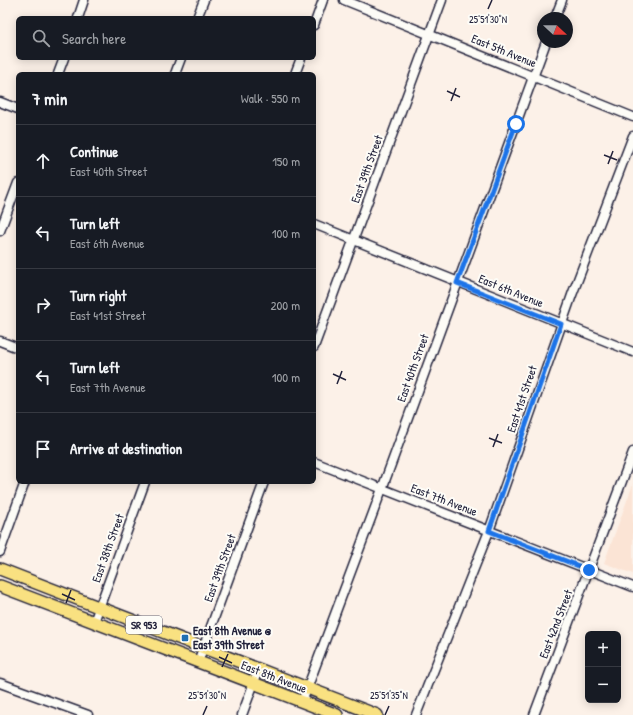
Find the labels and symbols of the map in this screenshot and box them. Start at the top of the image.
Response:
north arrow [537,12,573,48]
text: 25°51'30"N [469,13,507,26]
street label: East 5th Avenue [469,30,540,71]
route start [507,115,525,133]
street label: East 39th Street [346,132,387,205]
street label: East 6th Avenue [476,270,546,311]
street label: East 40th Street [392,331,433,404]
street label: East 41st Street [502,362,541,435]
street label: East 7th Avenue [409,479,480,520]
street label: East 38th Street [87,510,128,585]
street label: East 39th Street [199,531,240,604]
route end [580,561,598,579]
street label: East 42nd Street [535,586,577,661]
road number: SR 953 [126,616,162,634]
place label: East 8th Avenue @ East 39th Street [193,622,272,653]
marker: East 8th Avenue @ East 39th Street [180,633,190,643]
street label: East 8th Avenue [239,656,310,697]
text: 25°51'30"N [188,689,226,702]
text: 25°51'35"N [370,689,408,702]

